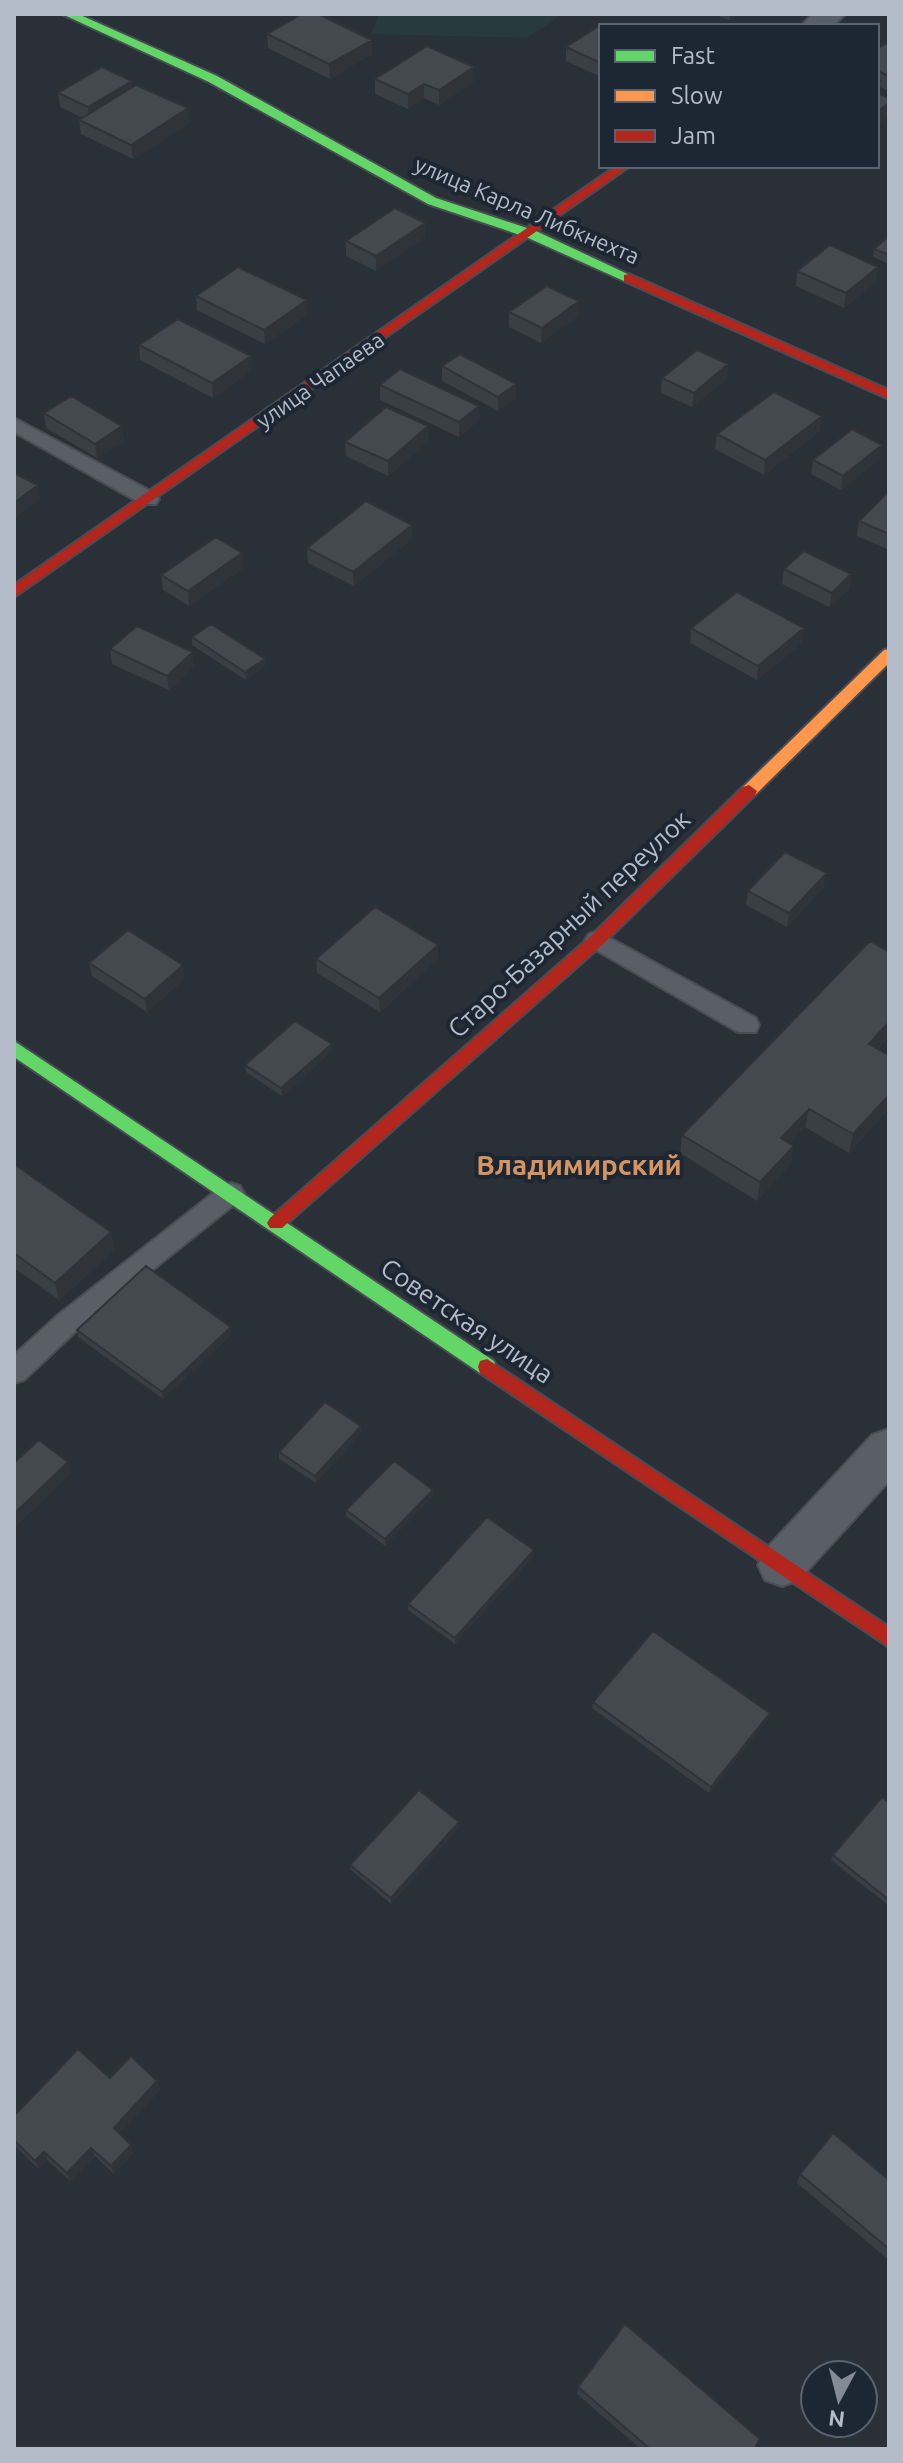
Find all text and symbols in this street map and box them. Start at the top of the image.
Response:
legend [599,24,879,168]
text: Fast [671,42,715,69]
text: Slow [671,82,723,109]
text: Jam [671,122,716,149]
street label: улица Карла Либкнехта [411,151,643,268]
street label: улица Чапаева [251,326,388,433]
street label: Старо-Базарный переулок [442,804,695,1043]
district label: Владимирский [476,1149,682,1180]
street label: Советская улица [376,1252,559,1389]
north arrow [799,2359,879,2439]
text: N [827,2406,846,2433]

